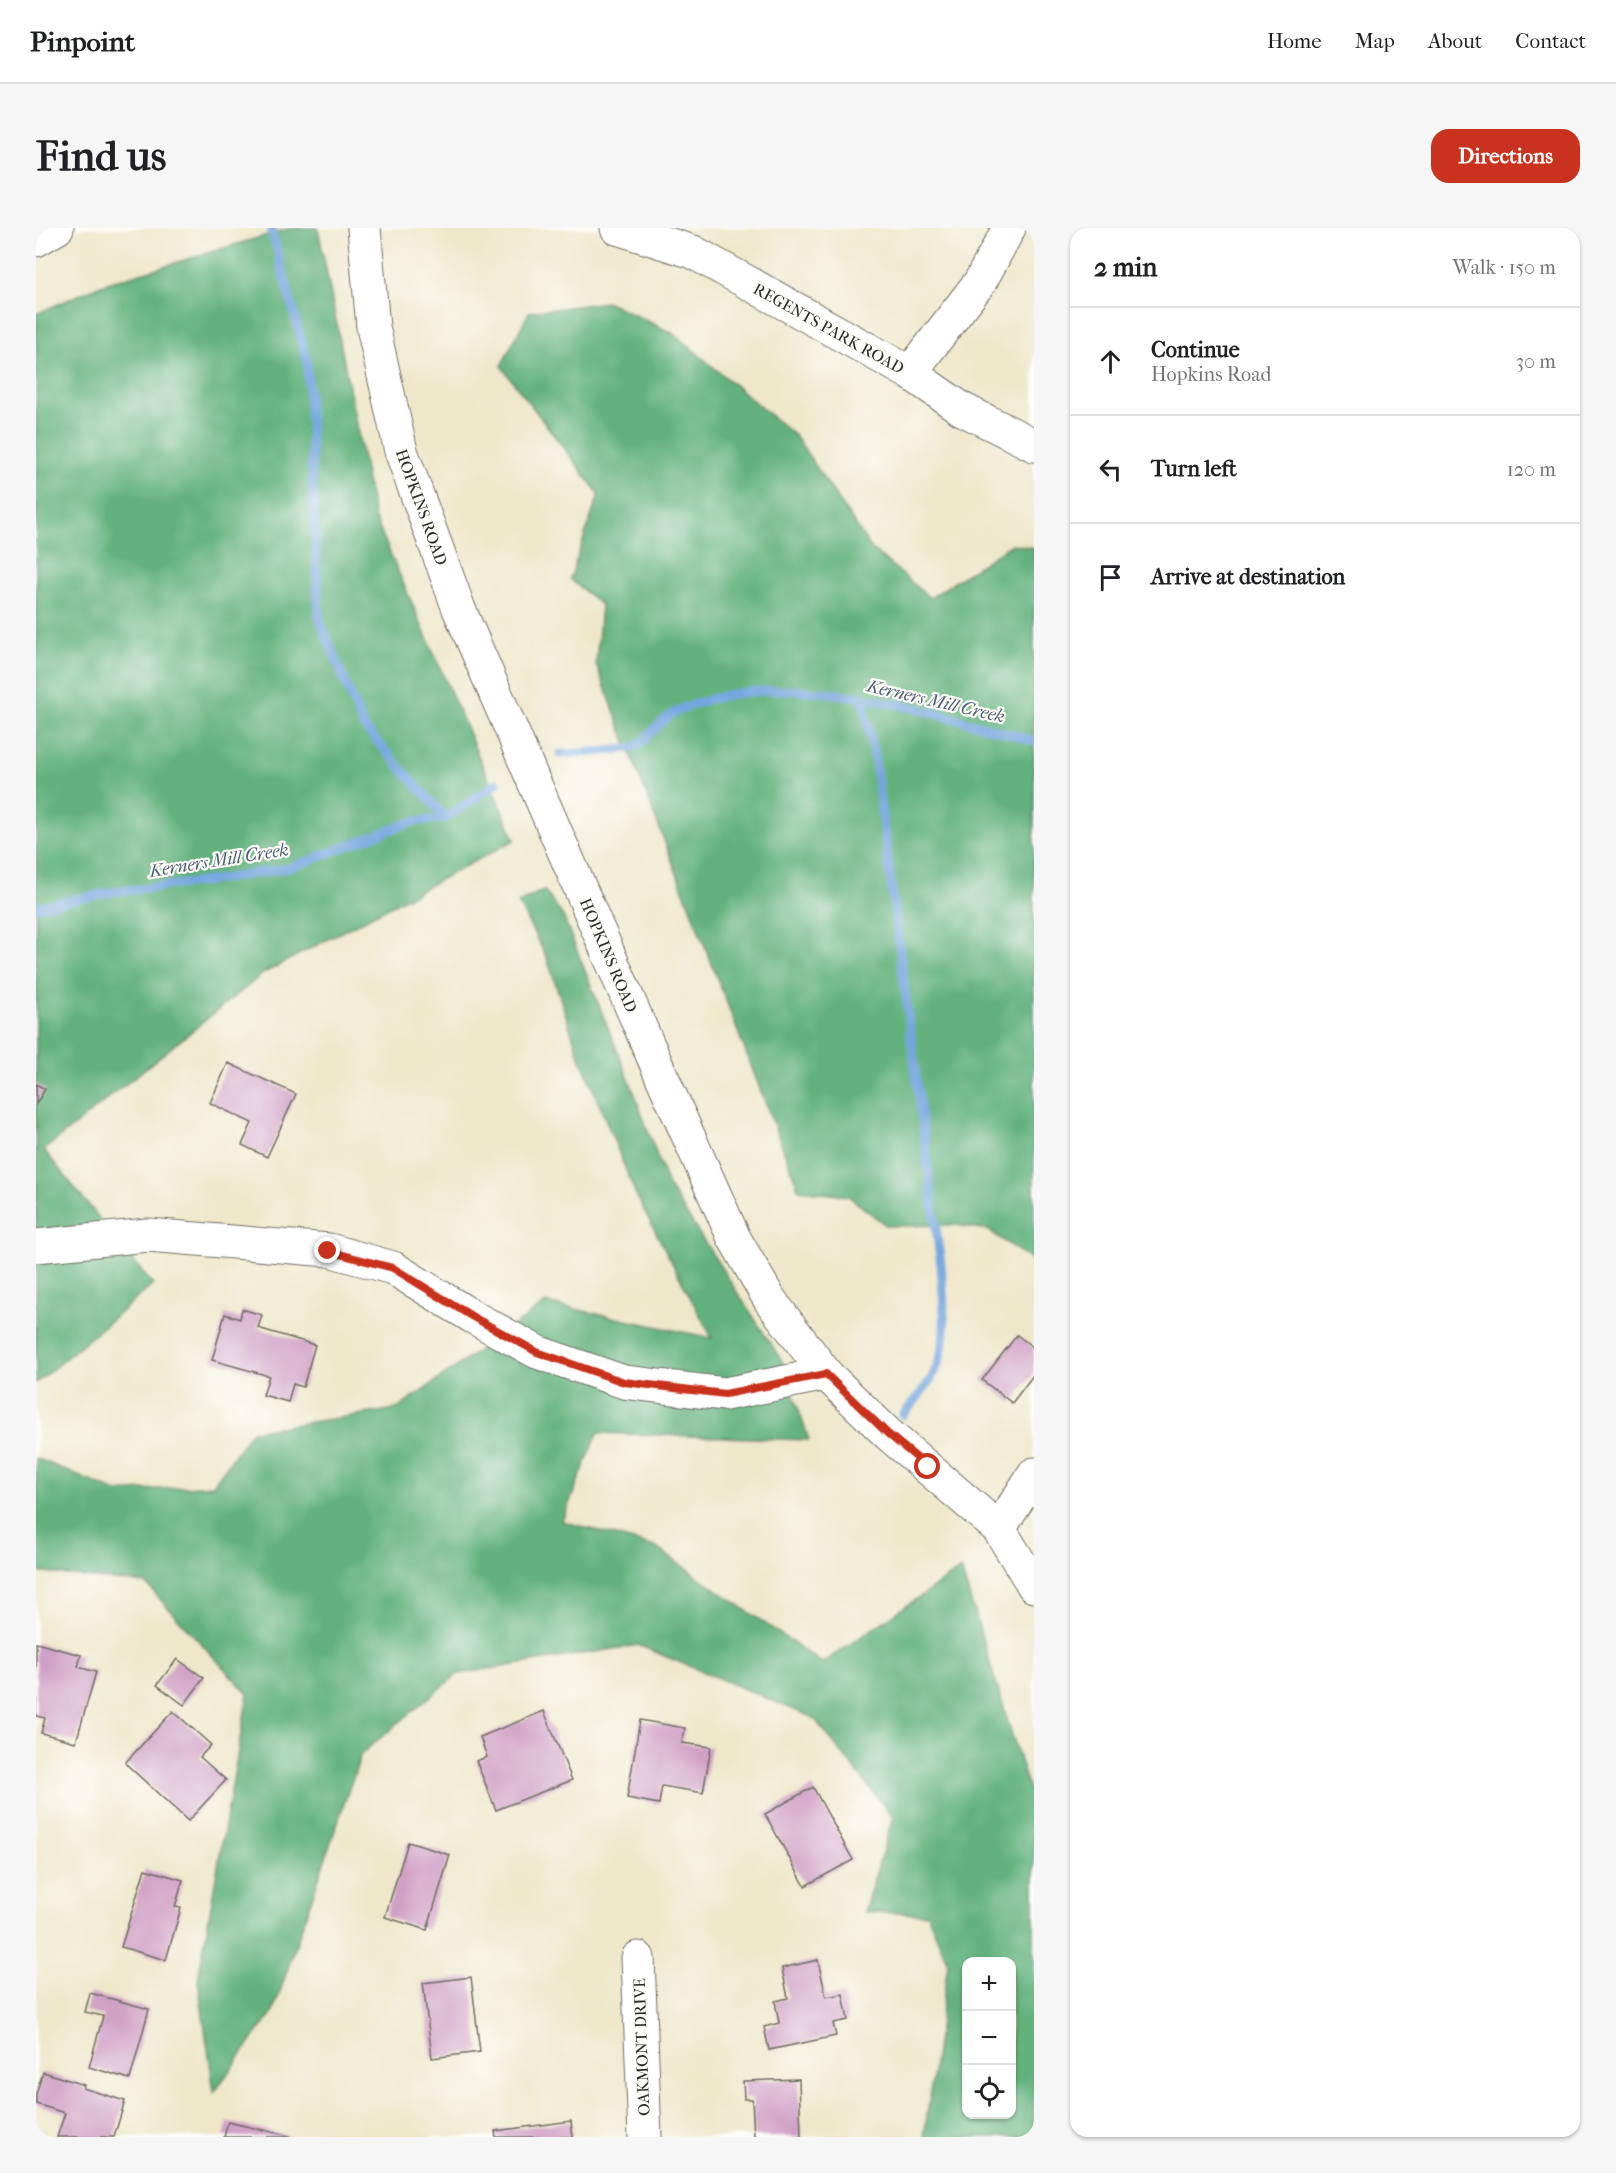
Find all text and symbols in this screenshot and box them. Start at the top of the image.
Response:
text: Pinpoint [30,25,135,58]
text: Home [1267,29,1322,53]
text: Map [1355,29,1395,53]
text: About [1428,29,1482,53]
text: Contact [1515,29,1586,53]
button: Directions [1431,129,1580,183]
text: Find us [36,132,166,181]
text: 2 min [1094,252,1157,283]
text: Walk · 150 m [1452,256,1556,279]
street label: REGENTS PARK ROAD [750,279,907,378]
text: Continue [1151,337,1240,363]
icon: ahead [1094,345,1127,378]
text: 30 m [1516,350,1556,373]
text: Hopkins Road [1151,363,1271,386]
street label: HOPKINS ROAD [392,446,451,568]
icon: left [1094,453,1127,486]
text: Turn left [1151,456,1237,482]
text: 120 m [1507,458,1556,481]
icon: arrive [1094,561,1127,594]
text: Arrive at destination [1151,564,1345,590]
water label: Kerners Mill Creek [863,675,1007,728]
water label: Kerners Mill Creek [146,839,290,882]
street label: HOPKINS ROAD [576,895,641,1015]
route end [314,1237,340,1263]
route start [914,1453,940,1479]
map controls [962,1957,1016,2119]
button: + [962,1957,1016,2011]
street label: OAKMONT DRIVE [630,1978,653,2116]
button: − [962,2011,1016,2065]
button: locate [962,2065,1016,2119]

